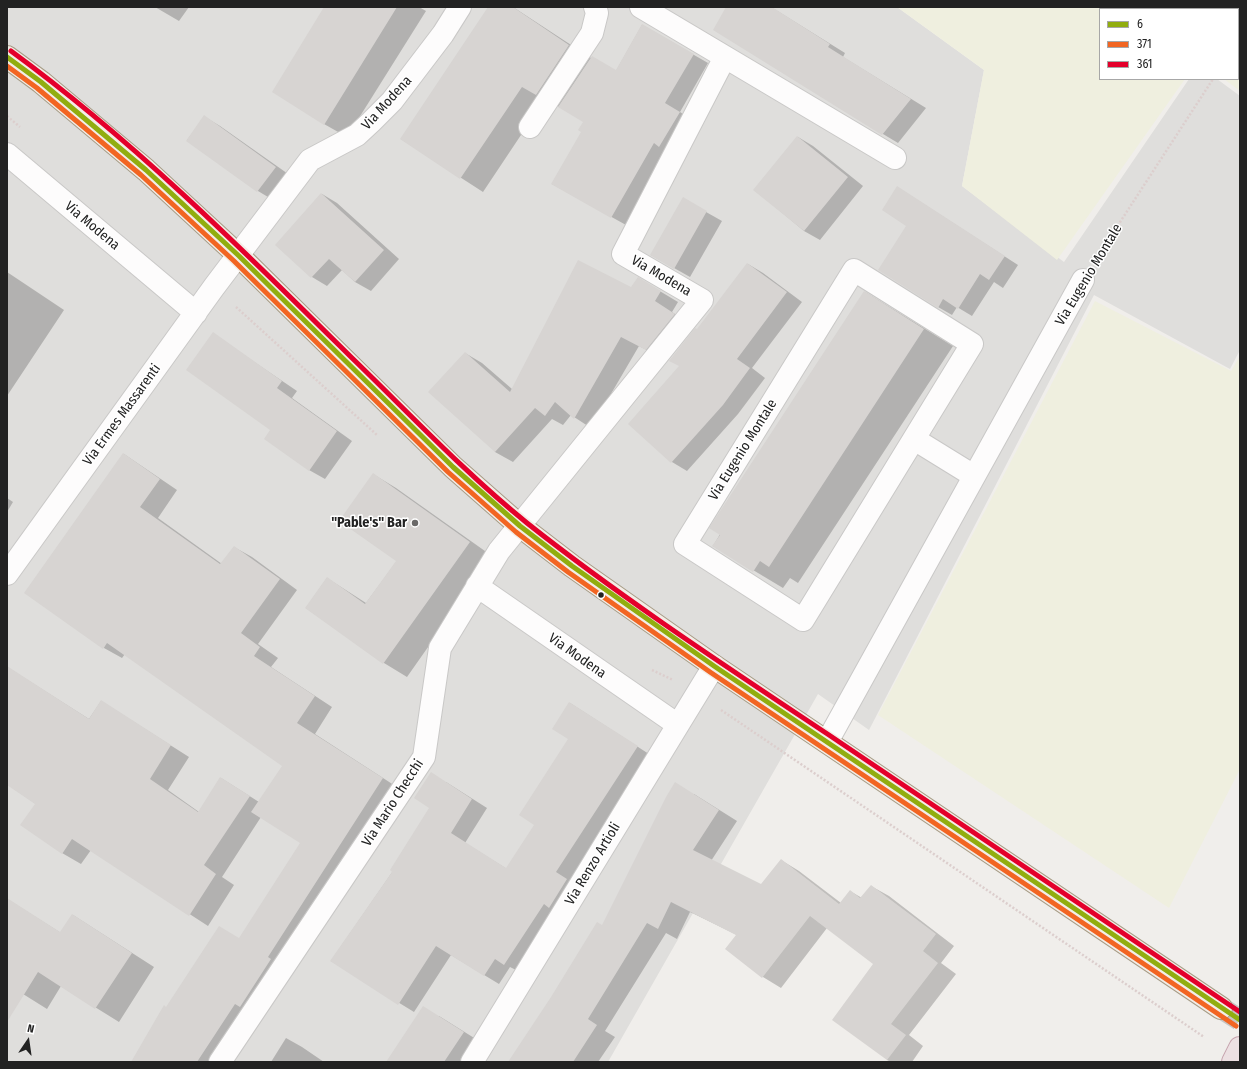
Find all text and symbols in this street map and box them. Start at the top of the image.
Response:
legend [1099,8,1239,80]
text: 6 [1137,17,1143,31]
text: 371 [1137,37,1152,51]
text: 361 [1137,57,1153,71]
street label: Via Modena [358,73,416,133]
street label: Via Modena [61,198,123,254]
street label: Via Eugenio Montale [1052,221,1126,329]
street label: Via Modena [628,252,694,300]
street label: Via Ermes Massarenti [80,361,164,469]
street label: Via Eugenio Montale [705,396,781,504]
place label: "Pable's" Bar [331,515,407,531]
marker: "Pable's" Bar [410,518,420,528]
unlabelled marker [596,590,606,600]
street label: Via Modena [545,630,609,682]
street label: Via Mario Checchi [359,756,427,850]
street label: Via Renzo Artioli [562,820,624,908]
north arrow [8,1021,48,1061]
text: N [26,1022,35,1036]

